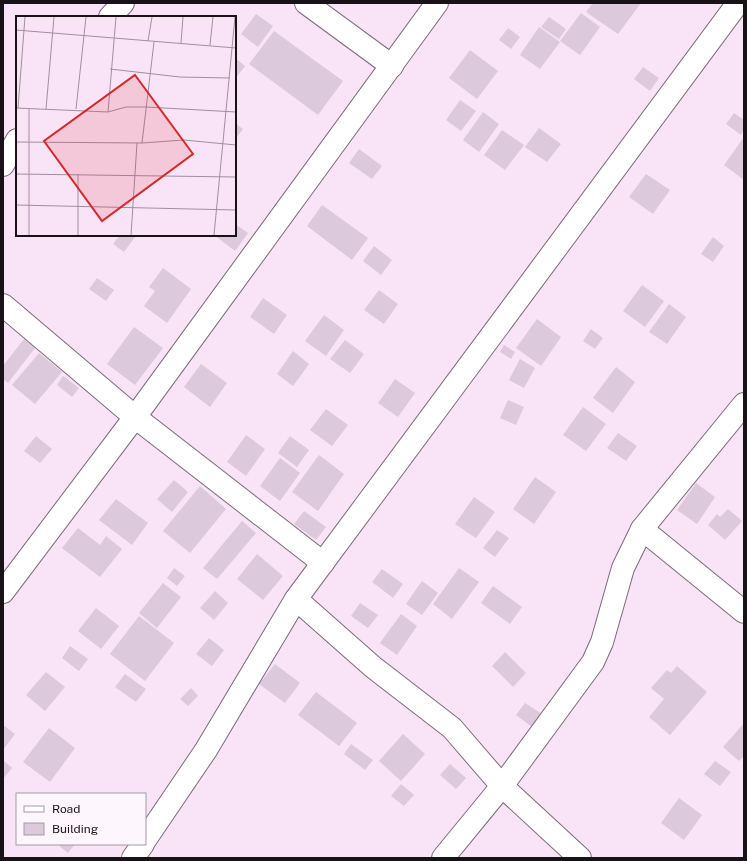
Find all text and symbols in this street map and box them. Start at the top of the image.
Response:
inset map [16,16,236,236]
legend [16,793,146,845]
text: Road [52,802,80,816]
text: Building [52,822,98,836]

